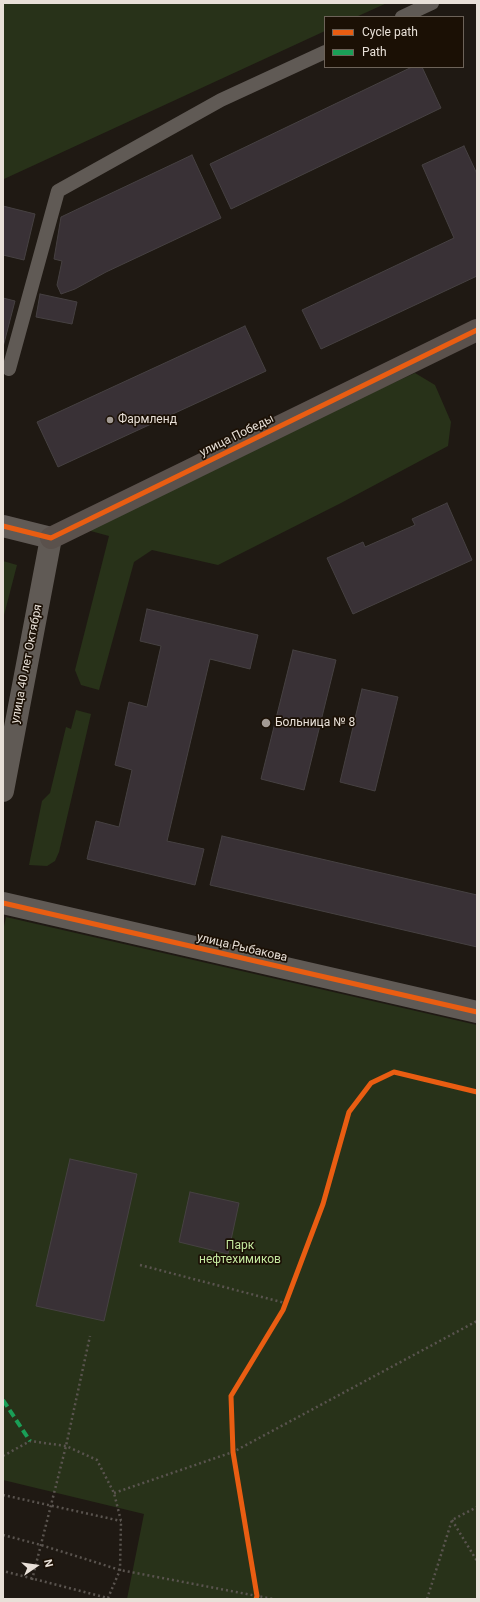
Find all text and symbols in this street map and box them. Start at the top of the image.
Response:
legend [324,16,464,68]
text: Cycle path [362,25,418,39]
text: Path [362,45,387,59]
street label: улица Победы [197,412,277,460]
place label: Фармленд [118,413,177,427]
marker: Фармленд [105,415,115,425]
street label: улица 40 лет Октября [8,603,46,725]
place label: Больница № 8 [275,716,355,730]
marker: Больница № 8 [260,717,272,729]
street label: улица Рыбакова [195,931,289,965]
park label: Парк нефтехимиков [199,1239,281,1267]
north arrow [16,1546,56,1586]
text: N [41,1558,55,1568]

